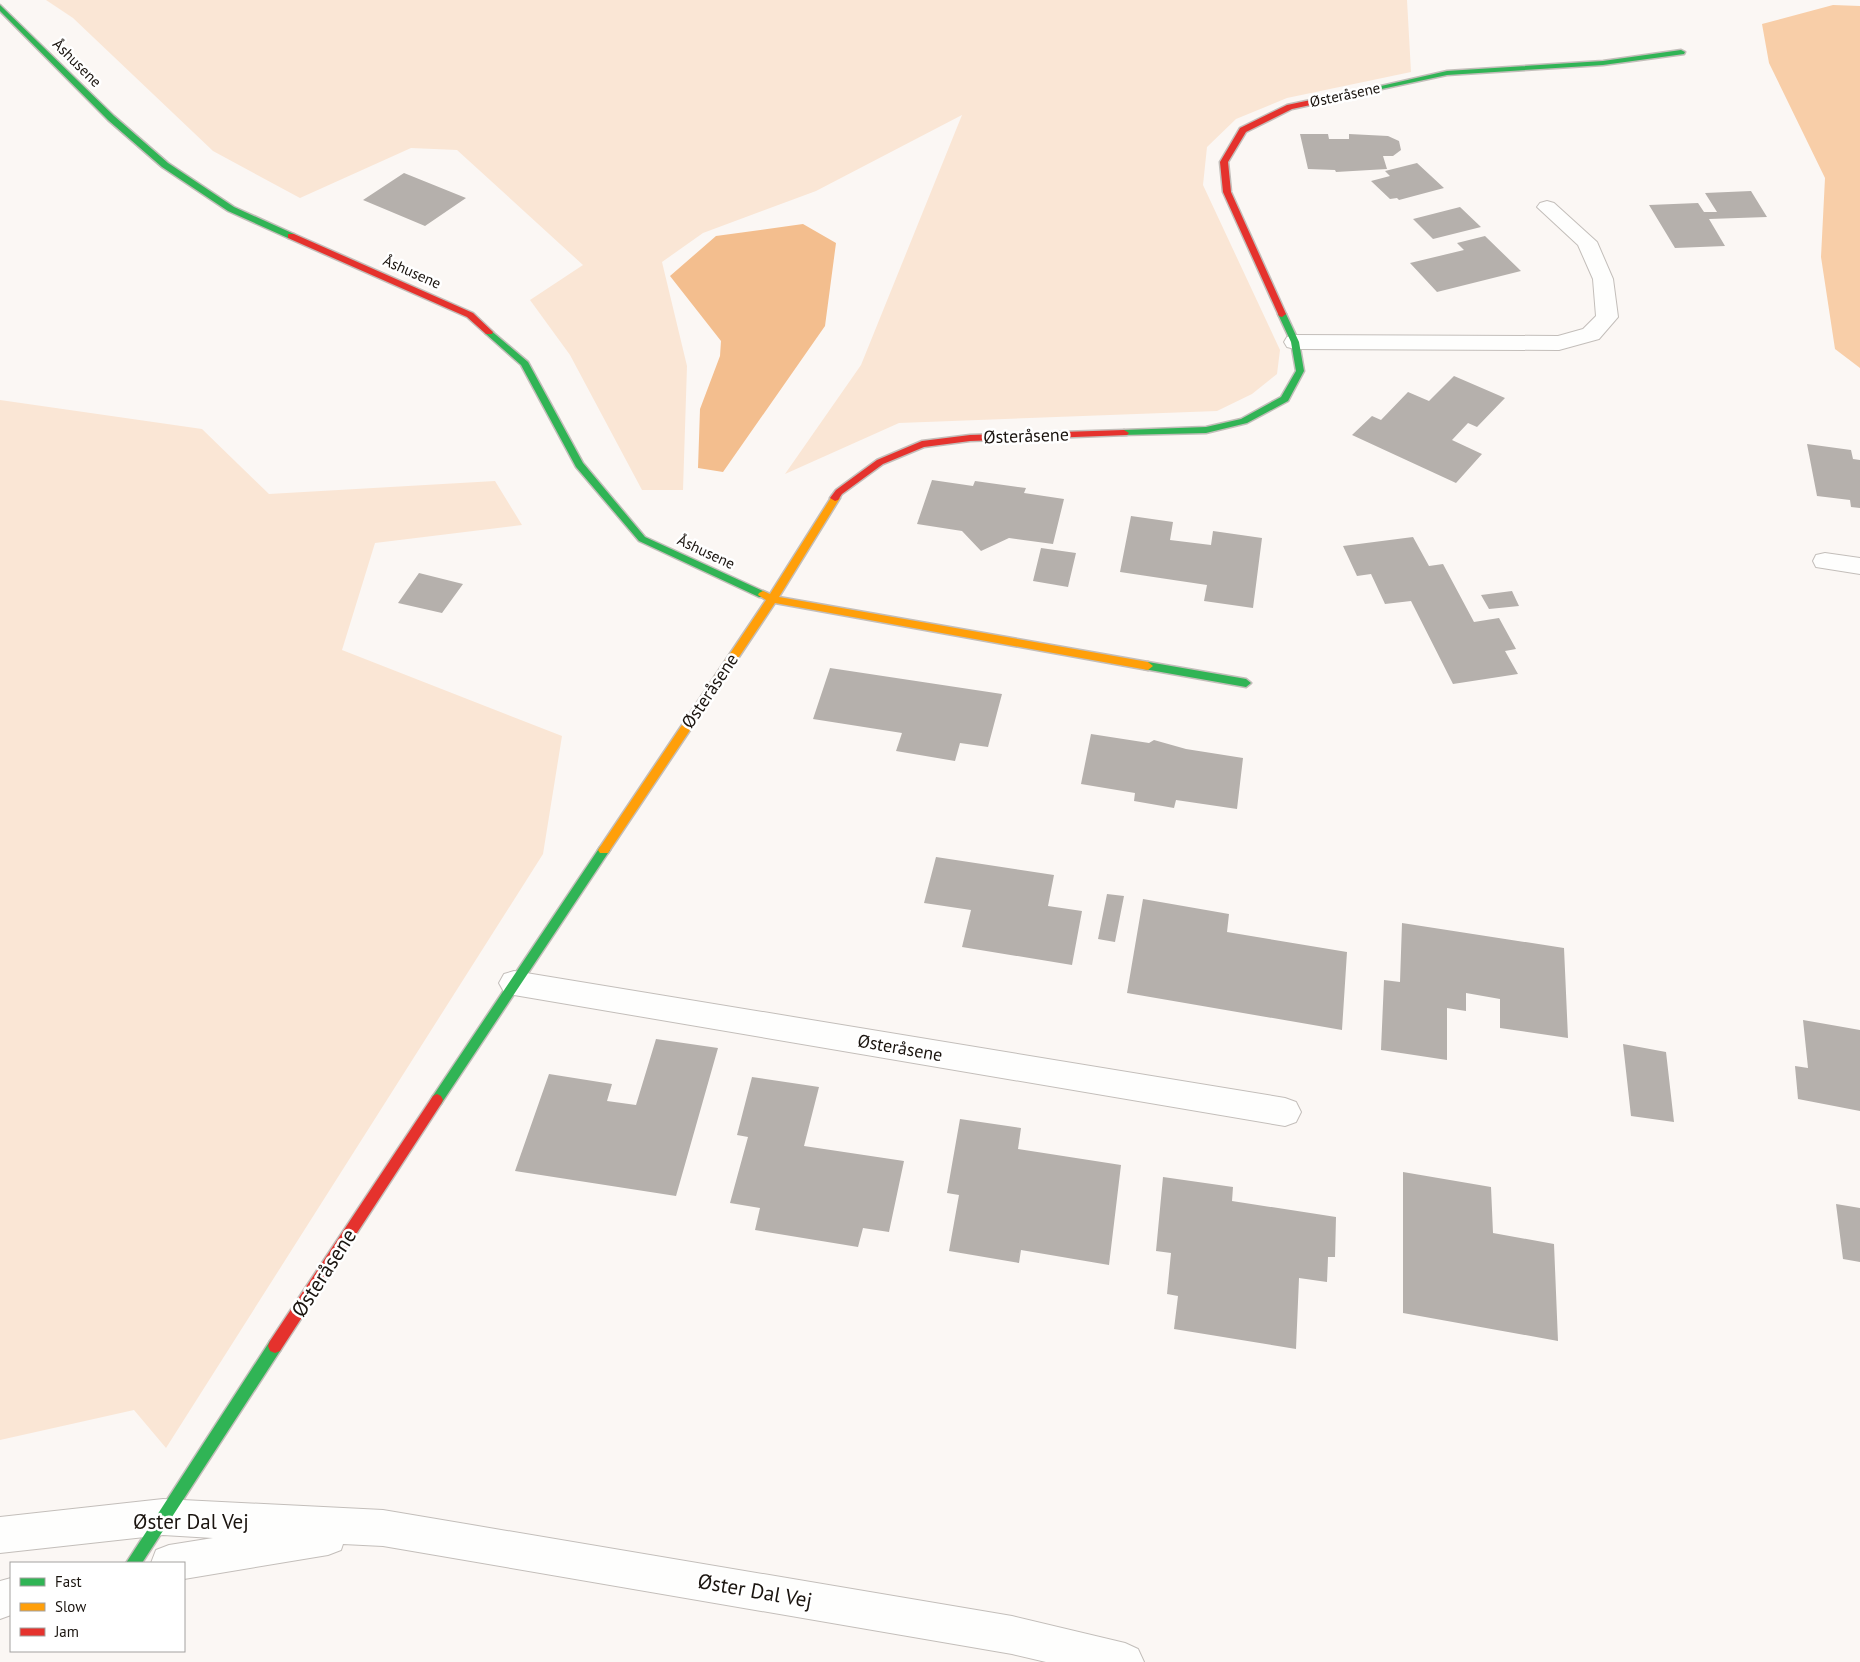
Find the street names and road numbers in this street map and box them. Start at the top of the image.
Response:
street label: Åshusene [49,34,106,91]
street label: Østeråsene [1308,78,1382,111]
street label: Åshusene [380,250,444,293]
street label: Østeråsene [983,423,1069,448]
street label: Åshusene [674,530,738,573]
street label: Østeråsene [676,649,743,733]
street label: Østeråsene [856,1029,944,1066]
street label: Østeråsene [285,1223,362,1322]
street label: Øster Dal Vej [133,1508,249,1535]
street label: Øster Dal Vej [696,1567,814,1614]

